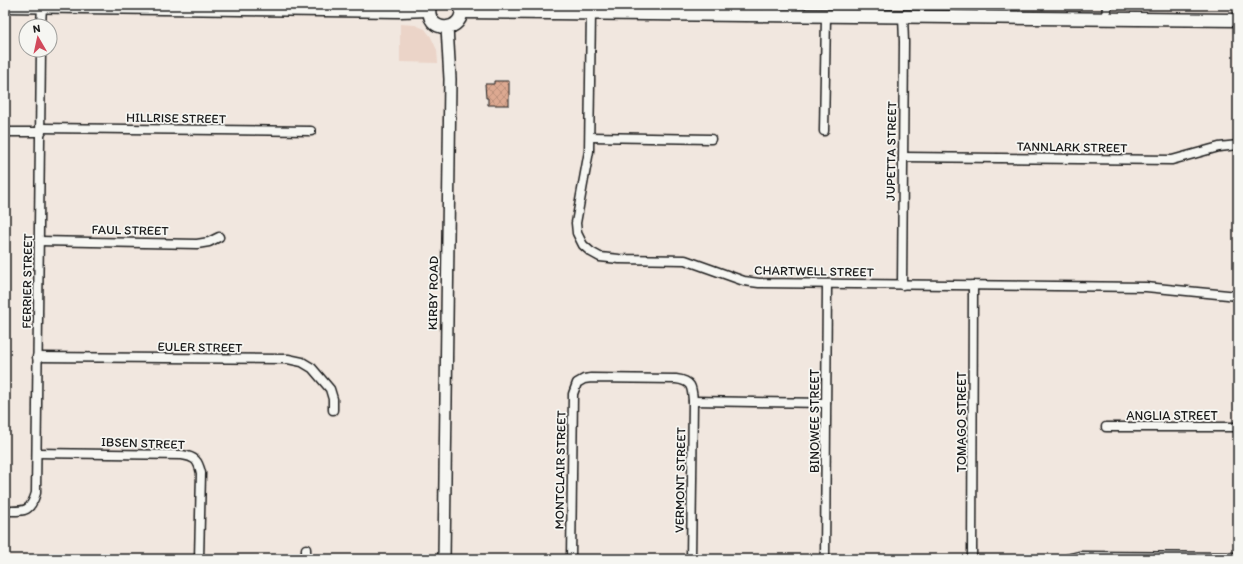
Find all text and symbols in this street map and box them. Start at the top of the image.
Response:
north arrow [18,18,58,58]
text: N [32,22,41,36]
street label: JUPETTA STREET [883,100,899,201]
street label: HILLRISE STREET [126,110,227,126]
street label: TANNLARK STREET [1016,139,1128,155]
street label: FAUL STREET [91,222,169,238]
street label: FERRIER STREET [19,232,35,329]
street label: KIRBY ROAD [425,255,441,330]
street label: CHARTWELL STREET [754,262,875,280]
street label: EULER STREET [157,339,243,355]
street label: BINOWEE STREET [807,368,822,473]
street label: TOMAGO STREET [954,371,969,473]
street label: ANGLIA STREET [1126,408,1219,423]
street label: MONTCLAIR STREET [551,410,569,530]
street label: VERMONT STREET [672,426,688,533]
street label: IBSEN STREET [101,434,186,452]

